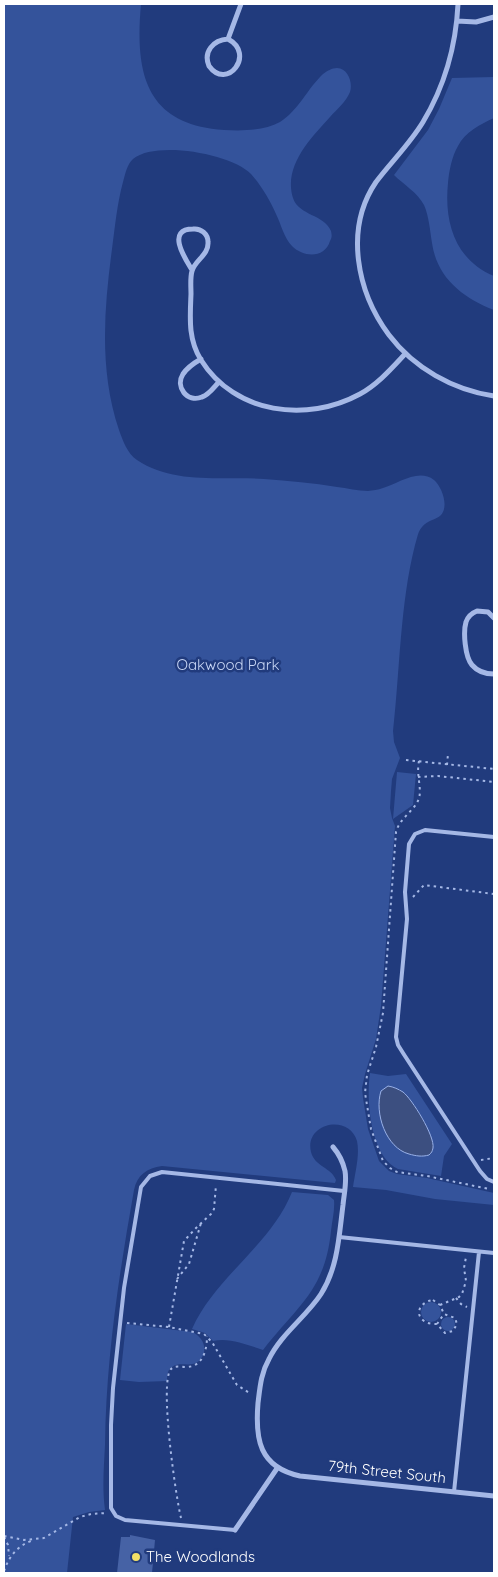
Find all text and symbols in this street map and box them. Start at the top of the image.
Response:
park label: Oakwood Park [177,655,279,674]
street label: 79th Street South [327,1456,447,1487]
place label: The Woodlands [146,1547,255,1566]
marker: The Woodlands [130,1551,142,1563]

